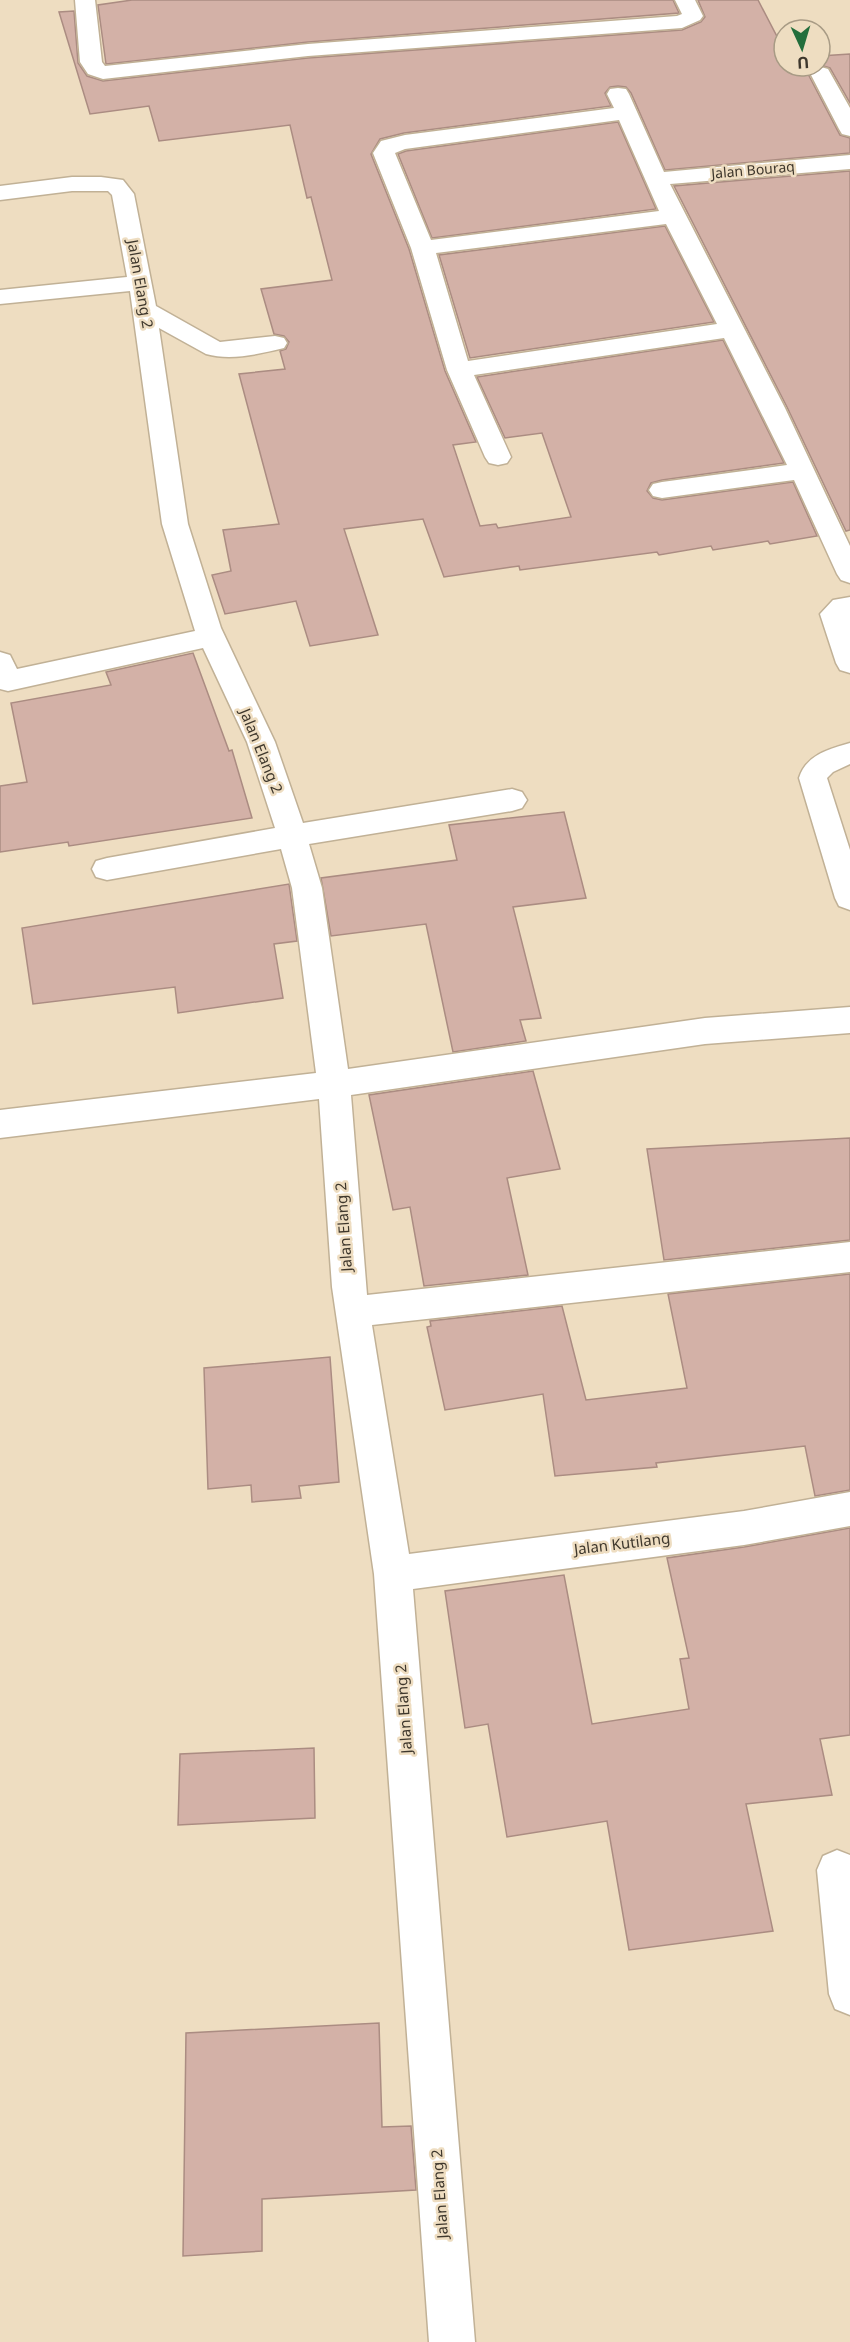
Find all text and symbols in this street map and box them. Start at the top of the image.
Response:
north arrow [772,18,832,78]
text: U [796,52,810,74]
street label: Jalan Bouraq [708,156,795,183]
street label: Jalan Elang 2 [123,236,159,330]
street label: Jalan Elang 2 [235,703,288,796]
street label: Jalan Elang 2 [330,1182,356,1274]
street label: Jalan Kutilang [571,1527,671,1559]
street label: Jalan Elang 2 [390,1664,416,1756]
street label: Jalan Elang 2 [426,2149,452,2241]

